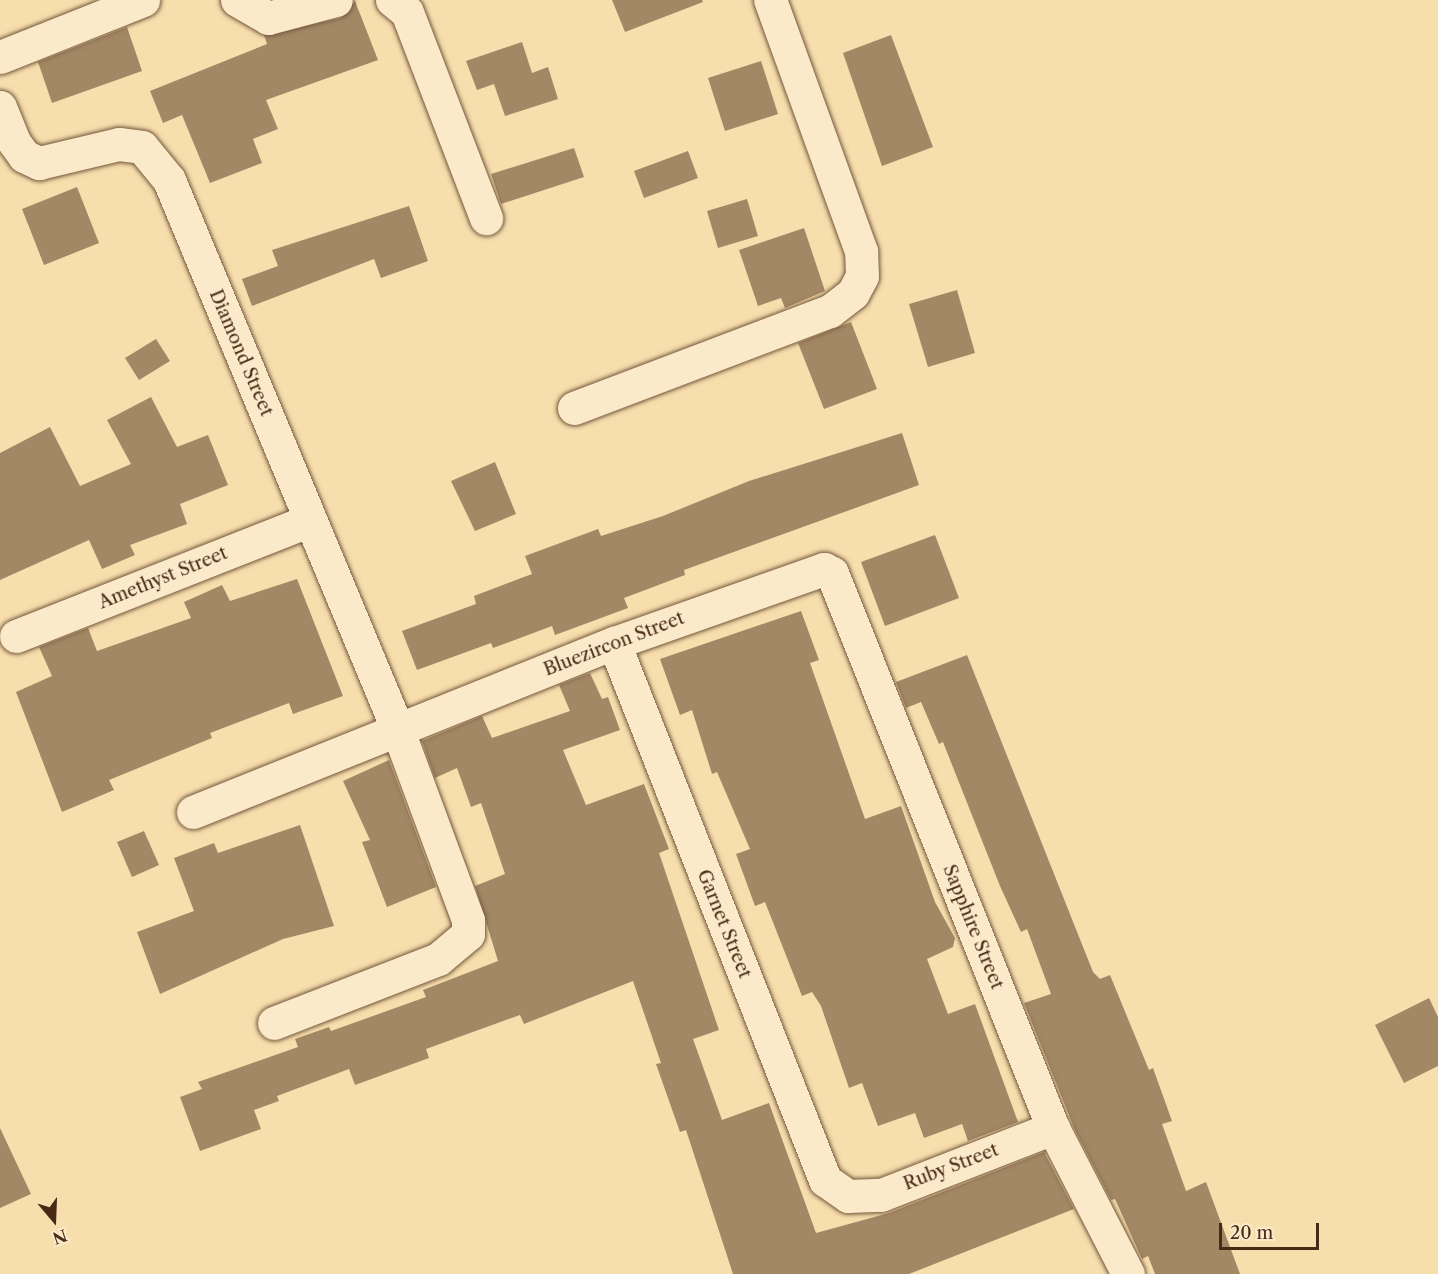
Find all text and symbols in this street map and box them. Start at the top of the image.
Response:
street label: Diamond Street [205,286,277,420]
street label: Amethyst Street [95,542,231,614]
street label: Bluezircon Street [541,607,687,681]
street label: Sapphire Street [938,862,1008,992]
street label: Garnet Street [692,867,756,981]
street label: Ruby Street [900,1139,1002,1195]
north arrow [24,1190,84,1250]
scale bar [1222,1211,1322,1249]
text: 20 m [1230,1222,1273,1244]
text: N [50,1225,70,1249]

